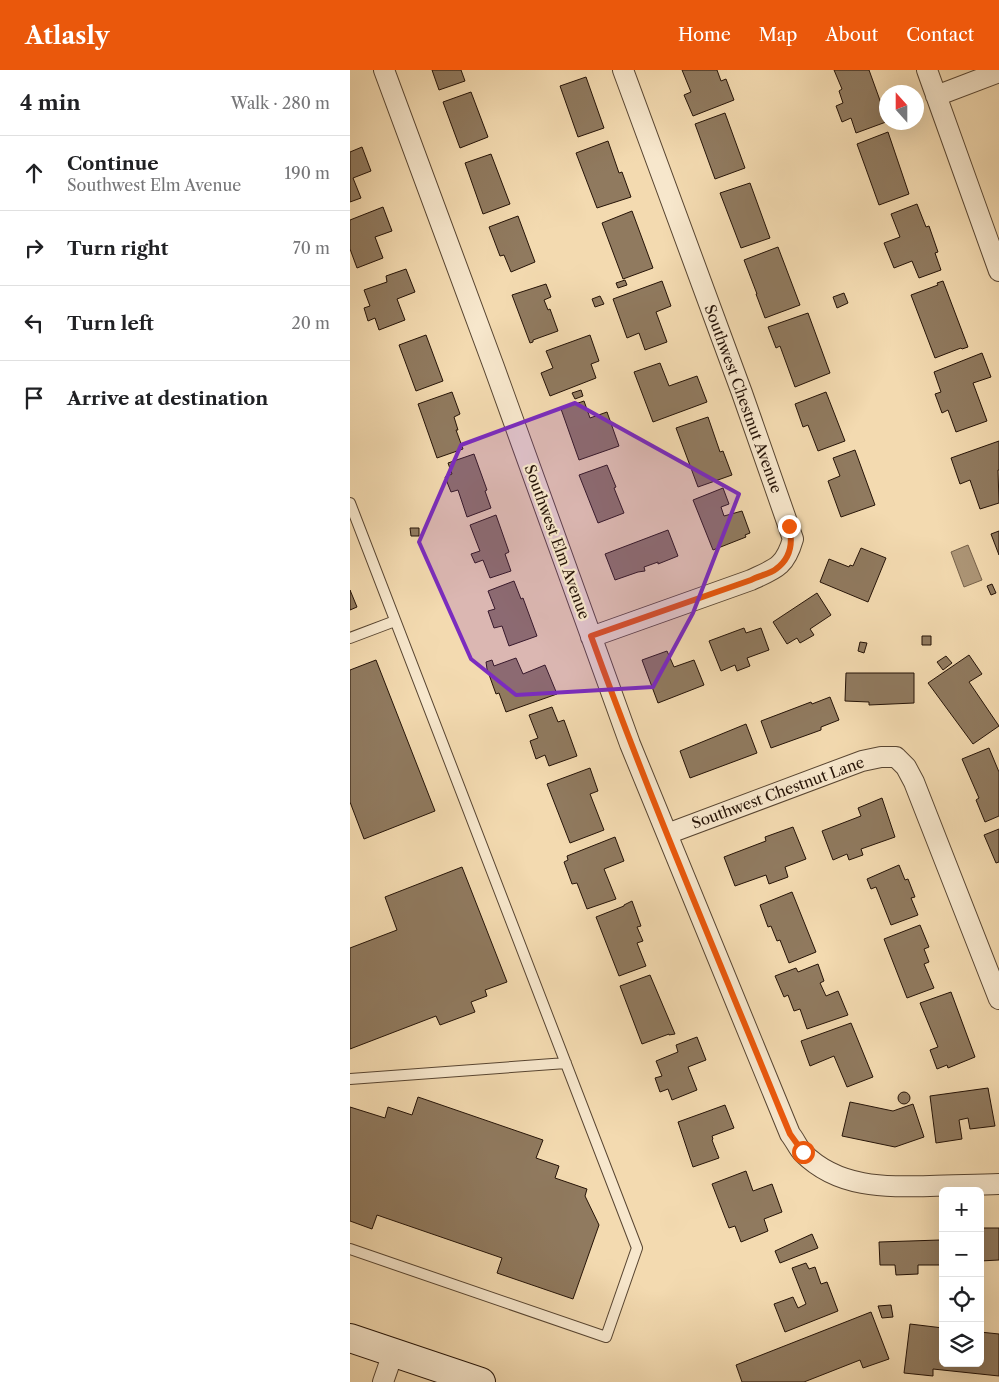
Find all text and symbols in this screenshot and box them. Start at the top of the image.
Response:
text: Atlasly [25,21,109,50]
text: Home [678,24,731,46]
text: Map [759,24,797,46]
text: About [825,24,878,46]
text: Contact [906,24,974,46]
north arrow [879,85,924,130]
text: 4 min [20,90,81,115]
text: Walk · 280 m [231,93,330,113]
text: Continue [67,152,159,175]
icon: ahead [20,159,48,187]
text: 190 m [285,163,330,183]
text: Southwest Elm Avenue [67,175,241,195]
icon: right [20,234,48,262]
text: Turn right [67,237,168,260]
text: 70 m [293,238,330,258]
street label: Southwest Chestnut Avenue [700,302,787,496]
icon: left [20,309,48,337]
text: Turn left [67,312,154,335]
text: 20 m [291,313,330,333]
icon: arrive [20,384,48,412]
text: Arrive at destination [67,387,268,410]
street label: Southwest Elm Avenue [521,462,594,622]
route end [778,515,801,538]
street label: Southwest Chestnut Lane [689,752,867,833]
route start [792,1141,815,1164]
map controls [939,1187,984,1367]
button: + [939,1187,984,1232]
button: − [939,1232,984,1277]
button: locate [939,1277,984,1322]
button: layers [939,1322,984,1367]

